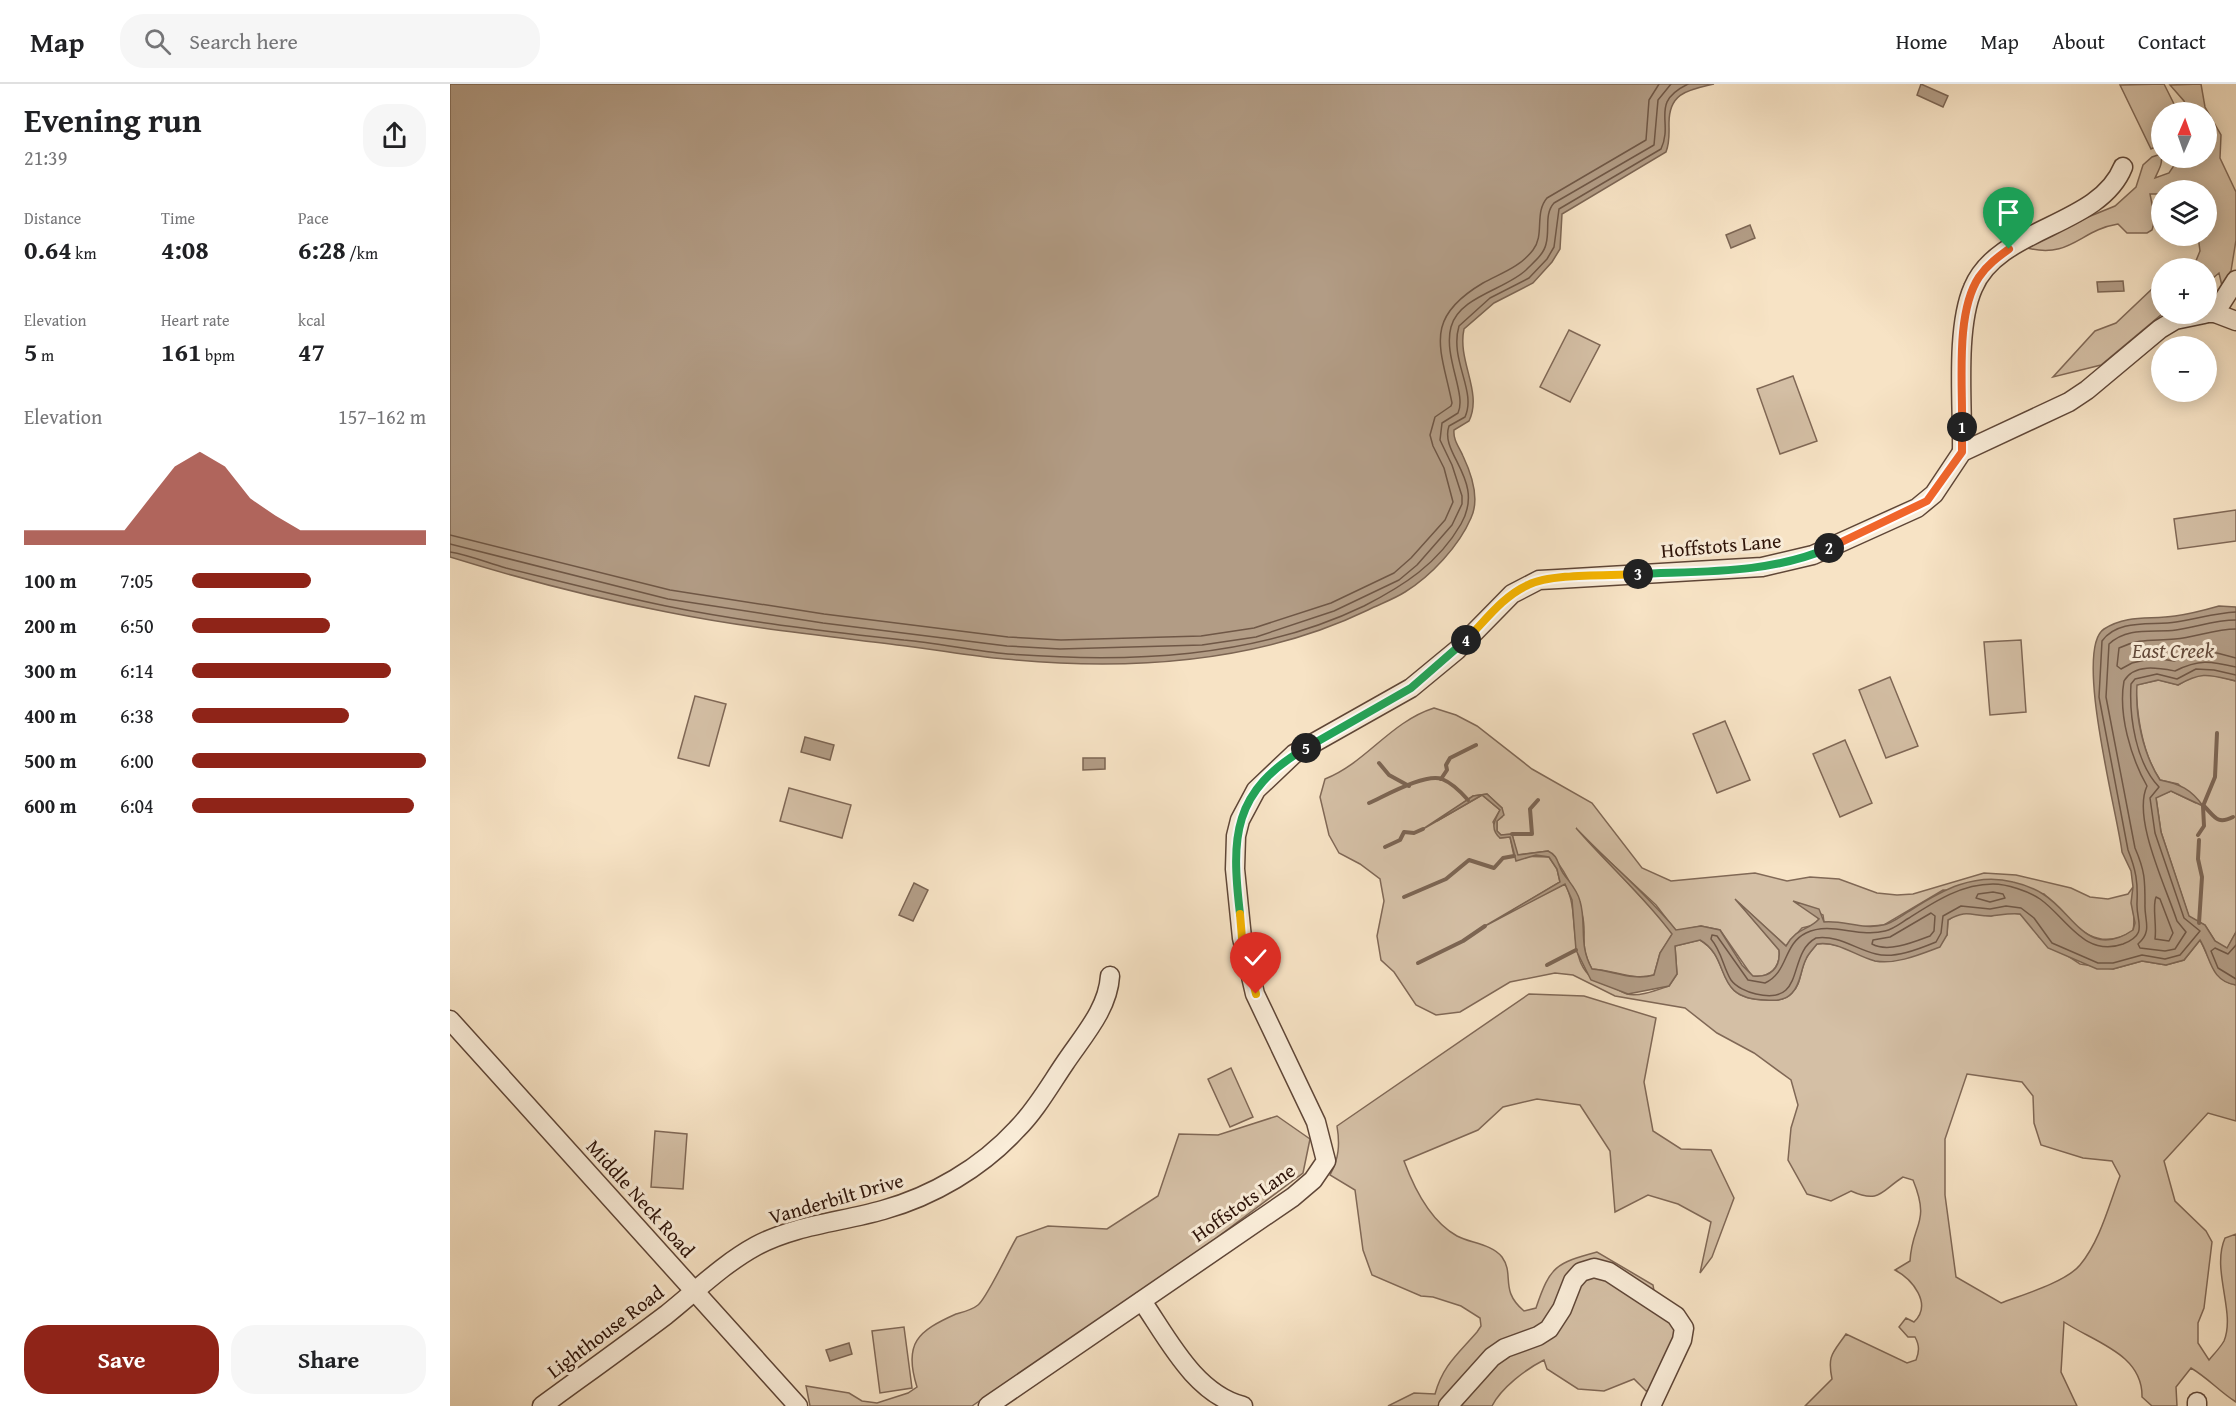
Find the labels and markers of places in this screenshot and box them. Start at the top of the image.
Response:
pin [1983,187,2034,249]
pin: 1 [1947,412,1977,442]
pin: 2 [1814,533,1844,563]
pin: 3 [1623,559,1653,589]
pin: 4 [1451,625,1481,655]
pin: 5 [1291,733,1321,763]
pin [1230,932,1281,994]

